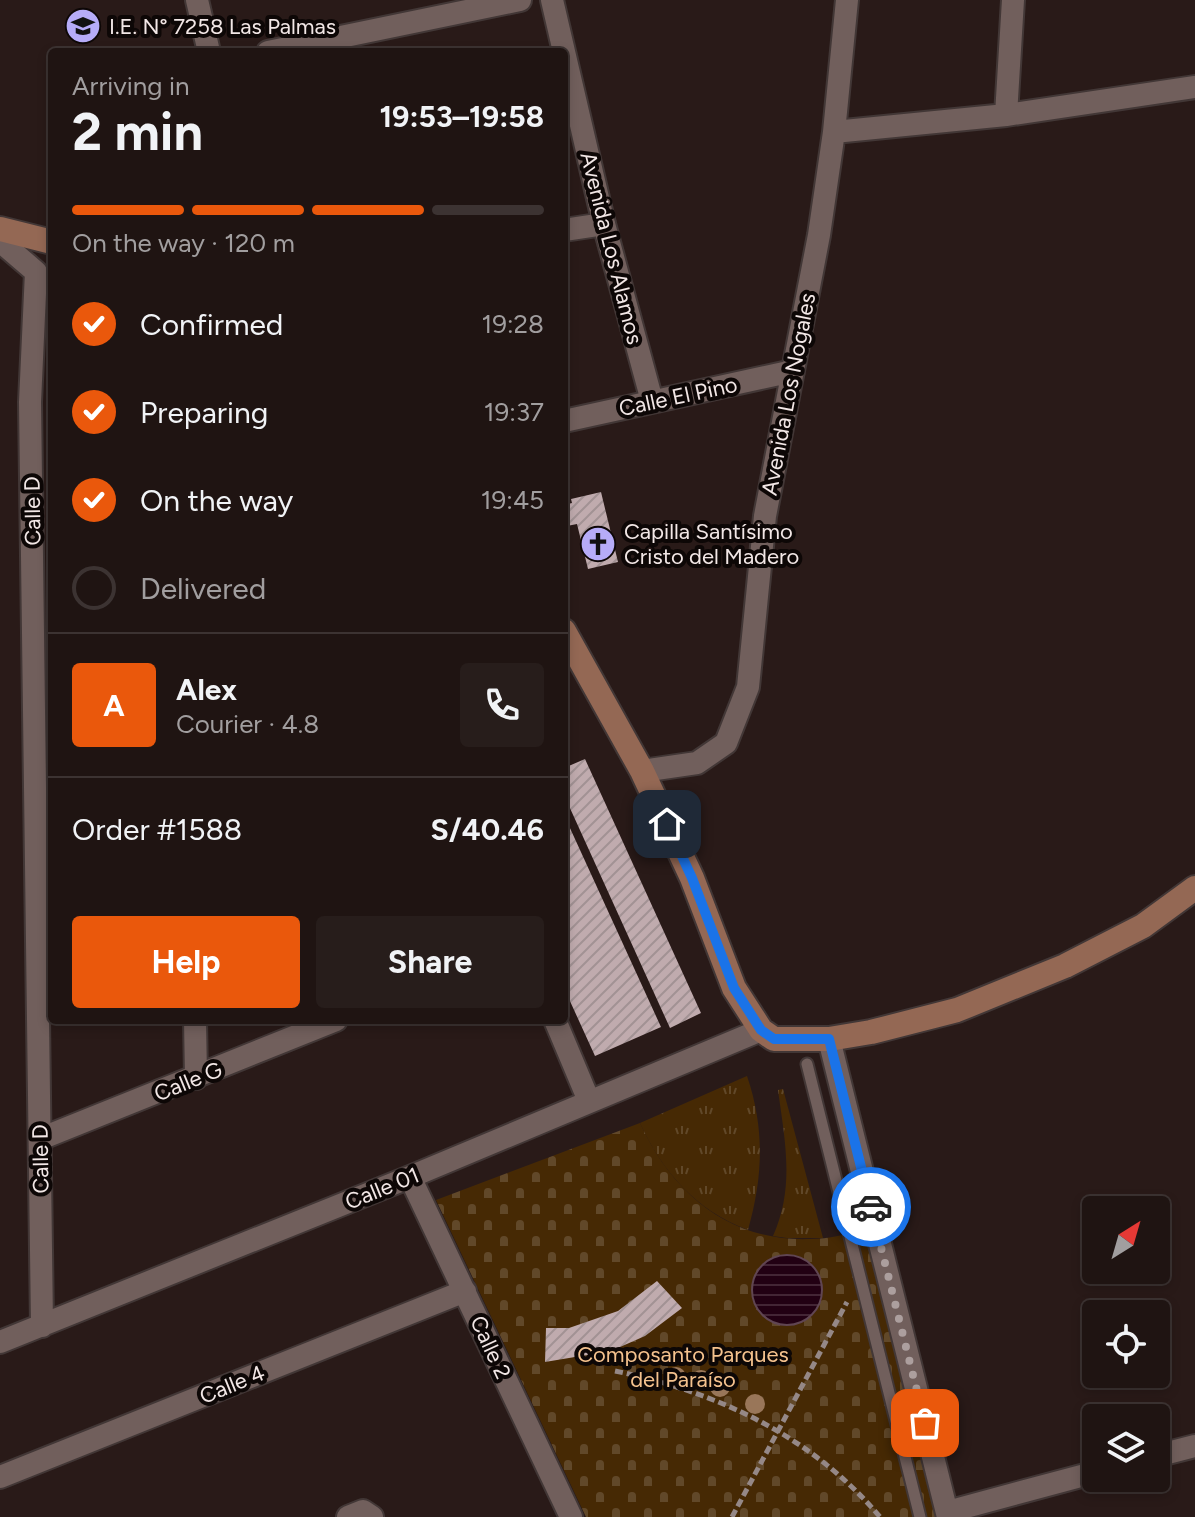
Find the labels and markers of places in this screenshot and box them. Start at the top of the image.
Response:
school or university icon: I.E. N° 7258 Las Palmas [64,7,102,45]
place label: I.E. N° 7258 Las Palmas [109,13,336,40]
place label: Capilla Santísimo Cristo del Madero [624,518,799,570]
church icon: Capilla Santísimo Cristo del Madero [579,525,617,563]
pin [633,790,701,858]
pin [891,1389,959,1457]

